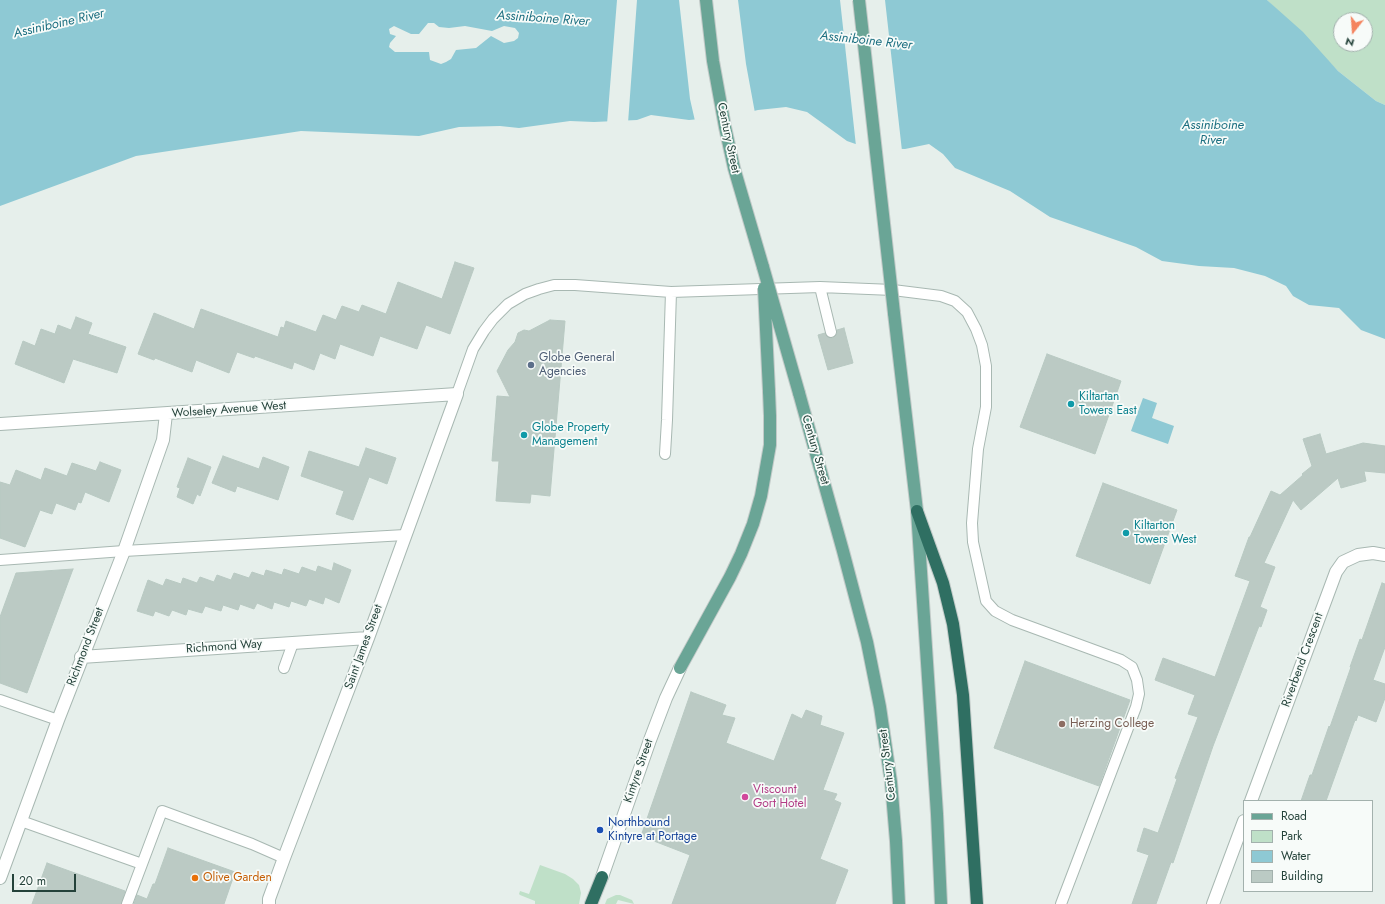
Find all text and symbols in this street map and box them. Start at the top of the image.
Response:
water label: Assiniboine River [12,6,106,42]
water label: Assiniboine River [496,8,590,30]
north arrow [1333,12,1373,52]
water label: Assiniboine River [819,28,913,54]
text: N [1343,34,1356,51]
street label: Century Street [713,101,743,175]
water label: Assiniboine River [1182,118,1244,149]
place label: Globe General Agencies [539,351,615,379]
marker: Globe General Agencies [526,360,536,370]
place label: Kiltartan Towers East [1079,390,1137,418]
street label: Wolseley Avenue West [171,399,287,421]
marker: Kiltartan Towers East [1066,399,1076,409]
street label: Century Street [798,413,832,487]
place label: Globe Property Management [532,421,609,449]
marker: Globe Property Management [519,430,529,440]
place label: Kiltarton Towers West [1134,519,1196,547]
marker: Kiltarton Towers West [1121,528,1131,538]
street label: Saint James Street [342,602,386,692]
street label: Richmond Street [64,606,108,688]
street label: Riverbend Crescent [1279,611,1327,709]
street label: Richmond Way [185,637,263,657]
place label: Herzing College [1070,717,1154,731]
marker: Herzing College [1057,719,1067,729]
street label: Century Street [876,728,900,802]
street label: Kintyre Street [621,737,657,805]
place label: Viscount Gort Hotel [753,783,806,811]
marker: Viscount Gort Hotel [740,792,750,802]
legend [1243,800,1373,892]
text: Road [1281,807,1307,825]
place label: Northbound Kintyre at Portage [608,816,697,844]
marker: Northbound Kintyre at Portage [595,825,605,835]
text: Park [1281,827,1302,845]
text: Water [1281,847,1311,865]
scale bar [14,866,78,892]
text: Building [1281,867,1323,885]
place label: Olive Garden [203,871,272,885]
text: 20 m [19,872,46,890]
marker: Olive Garden [190,873,200,883]

